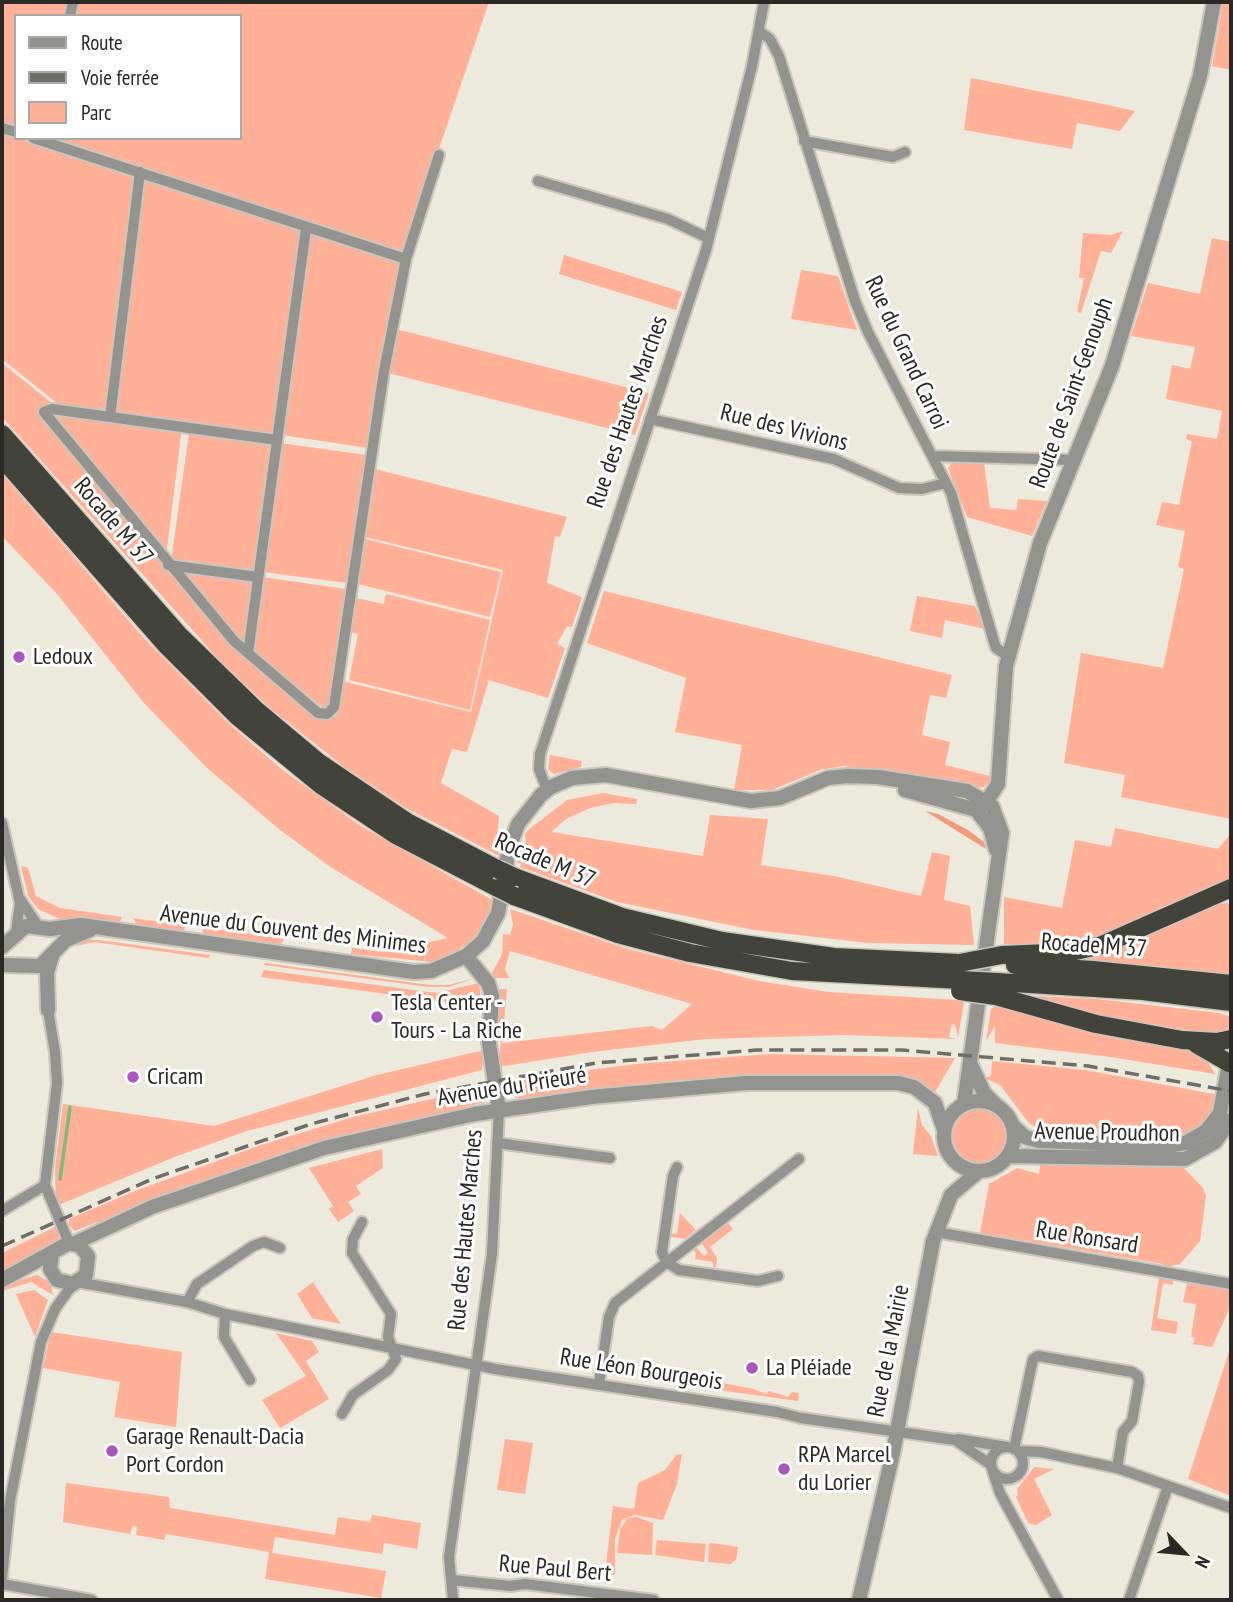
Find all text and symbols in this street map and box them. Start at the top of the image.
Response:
legend [14,14,242,140]
text: Route [81,29,123,56]
text: Voie ferrée [81,64,159,91]
text: Parc [81,99,112,126]
street label: Rue du Grand Carroi [858,272,954,434]
street label: Route de Saint-Genouph [1024,294,1120,492]
street label: Rue des Hautes Marches [582,312,674,512]
street label: Rue des Vivions [717,398,851,458]
street label: Rocade M 37 [67,472,159,572]
place label: Ledoux [33,643,93,671]
marker: Ledoux [11,649,27,665]
street label: Rocade M 37 [490,827,600,895]
street label: Avenue du Couvent des Minimes [158,899,428,961]
street label: Rocade M 37 [1040,928,1148,964]
place label: Tesla Center - Tours - La Riche [391,989,522,1045]
marker: Tesla Center - Tours - La Riche [369,1009,385,1025]
street label: Avenue du Prieuré [435,1061,589,1113]
place label: Cricam [147,1063,203,1091]
marker: Cricam [125,1069,141,1085]
street label: Avenue Proudhon [1034,1117,1180,1149]
street label: Rue des Hautes Marches [443,1128,489,1332]
street label: Rue Ronsard [1034,1216,1140,1260]
street label: Rue de la Mairie [862,1282,916,1420]
street label: Rue Léon Bourgeois [558,1343,724,1397]
place label: La Pléiade [766,1354,852,1382]
marker: La Pléiade [744,1360,760,1376]
place label: Garage Renault-Dacia Port Cordon [126,1423,304,1479]
place label: RPA Marcel du Lorier [798,1441,891,1497]
marker: Garage Renault-Dacia Port Cordon [104,1443,120,1459]
marker: RPA Marcel du Lorier [776,1461,792,1477]
north arrow [1149,1518,1219,1588]
street label: Rue Paul Bert [498,1550,612,1588]
text: N [1190,1552,1216,1572]

